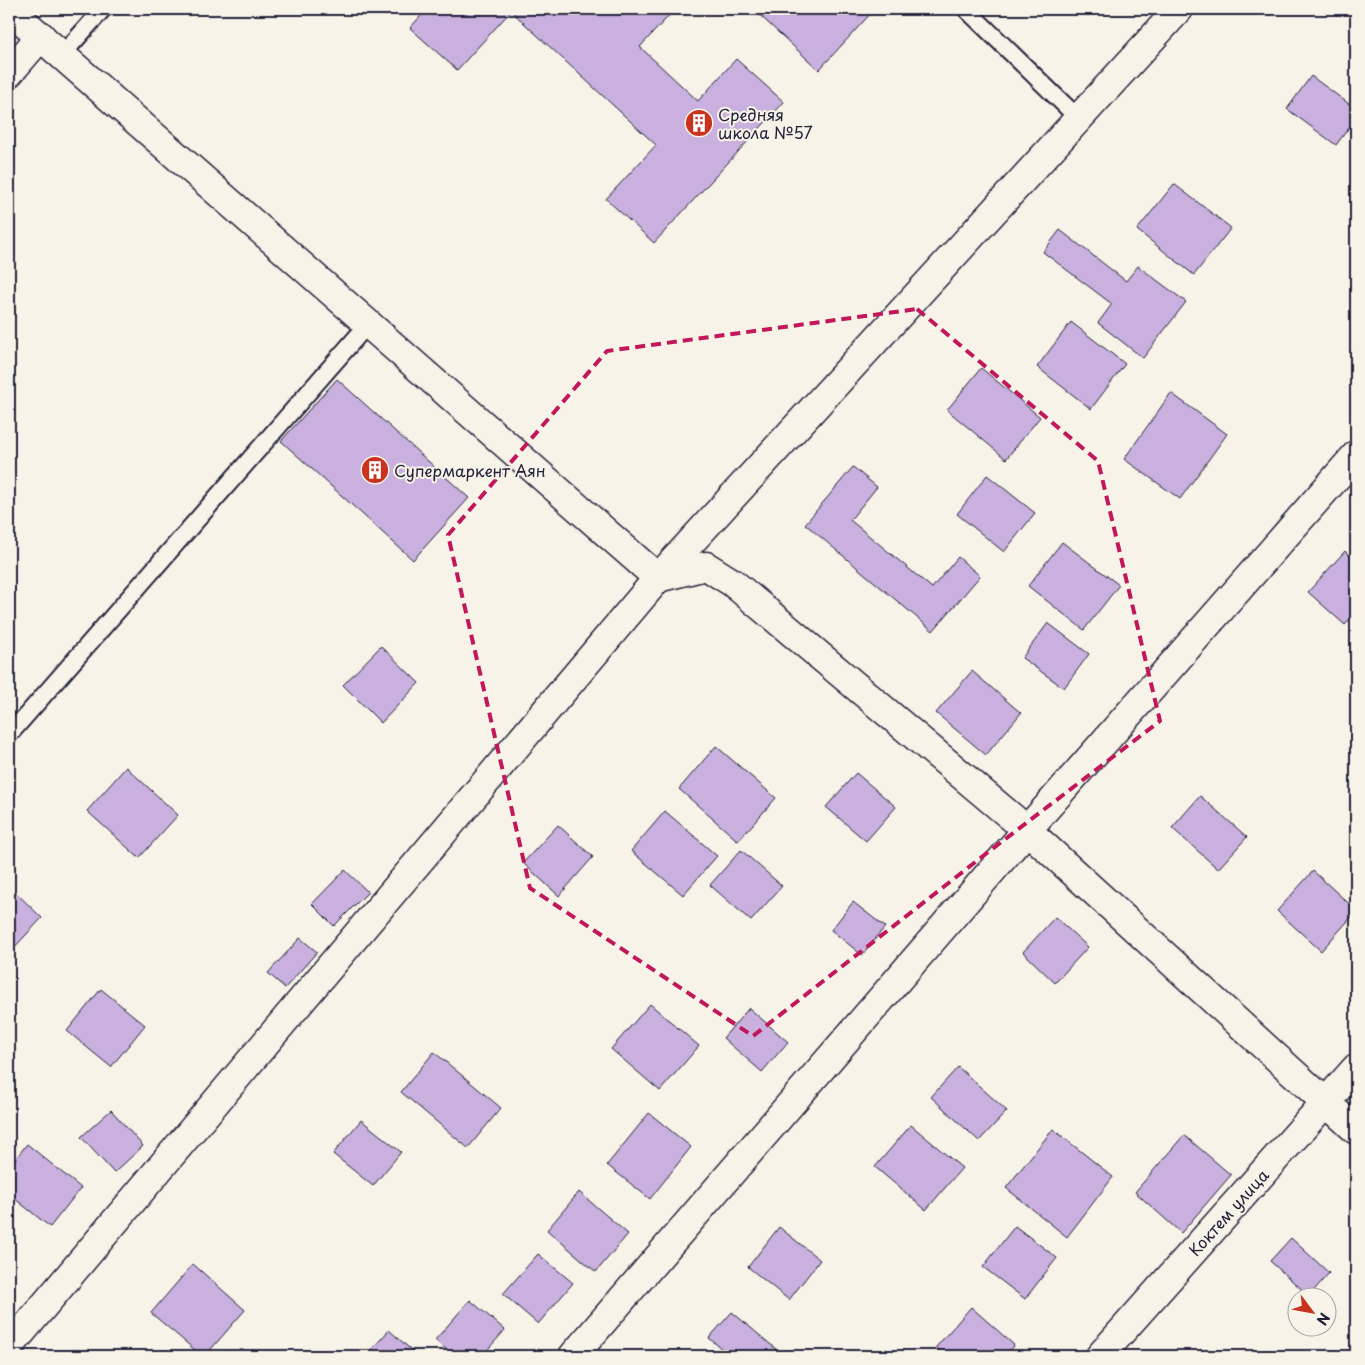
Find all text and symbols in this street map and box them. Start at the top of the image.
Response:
place label: Средняя школа №57 [718,102,813,144]
building icon: Средняя школа №57 [684,108,714,138]
building icon: Супермаркент Аян [360,455,390,485]
place label: Супермаркент Аян [394,458,546,482]
street label: Коктем улица [1182,1163,1274,1261]
north arrow [1288,1288,1338,1338]
text: N [1312,1309,1335,1329]

